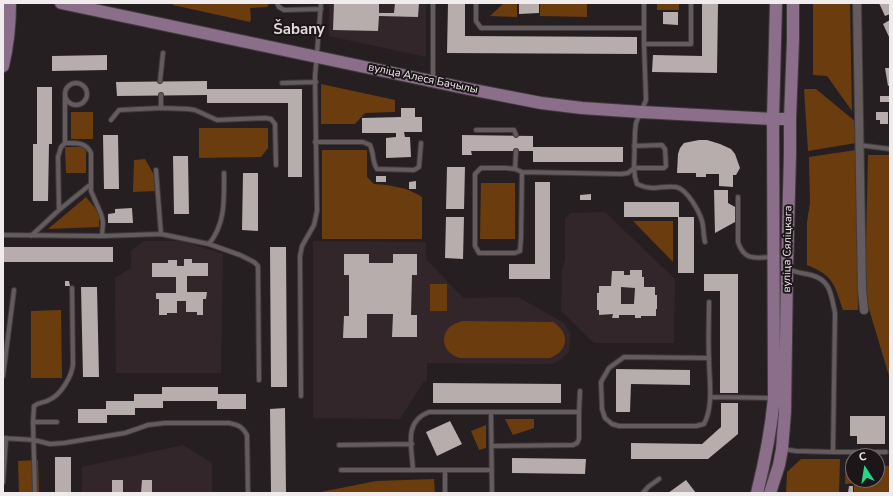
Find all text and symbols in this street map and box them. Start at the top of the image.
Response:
district label: Šabany [273,21,325,39]
street label: вуліца Алеся Бачылы [367,61,479,97]
street label: вуліца Сяліцкага [781,205,795,293]
north arrow [845,448,885,488]
text: С [857,449,868,465]

